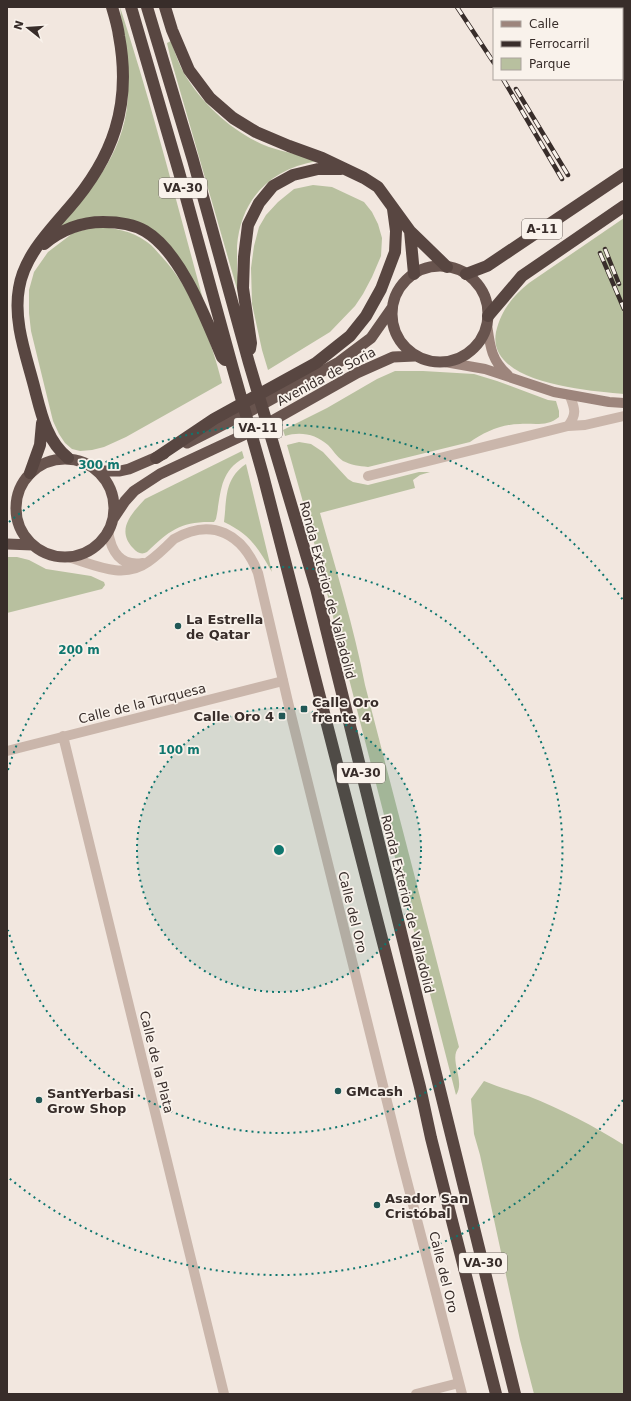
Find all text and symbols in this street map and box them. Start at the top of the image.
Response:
north arrow [8,8,48,48]
legend [493,8,623,80]
text: Calle [529,17,559,31]
text: N [11,19,26,32]
text: Ferrocarril [529,37,590,51]
text: Parque [529,57,570,71]
road number: VA-30 [159,178,207,198]
road number: A-11 [522,219,562,239]
street label: Avenida de Soria [274,344,378,409]
road number: VA-11 [234,418,282,438]
text: 300 m [78,458,120,472]
street label: Ronda Exterior de Valladolid [297,500,359,681]
place label: La Estrella de Qatar [186,612,263,642]
marker: La Estrella de Qatar [173,621,183,631]
text: 200 m [58,643,100,657]
street label: Calle de la Turquesa [77,680,208,727]
place label: Calle Oro frente 4 [312,695,379,725]
marker: Calle Oro frente 4 [299,704,309,714]
place label: Calle Oro 4 [193,709,274,724]
marker: Calle Oro 4 [277,711,287,721]
text: 100 m [158,743,200,757]
road number: VA-30 [337,763,385,783]
street label: Ronda Exterior de Valladolid [378,813,437,995]
centre of rings [272,843,286,857]
street label: Calle del Oro [335,870,370,955]
street label: Calle de la Plata [137,1009,176,1115]
place label: GMcash [346,1084,403,1099]
place label: SantYerbasi Grow Shop [47,1086,134,1116]
marker: GMcash [333,1086,343,1096]
marker: SantYerbasi Grow Shop [34,1095,44,1105]
place label: Asador San Cristóbal [385,1191,468,1221]
marker: Asador San Cristóbal [372,1200,382,1210]
street label: Calle del Oro [426,1230,461,1315]
road number: VA-30 [459,1253,507,1273]

